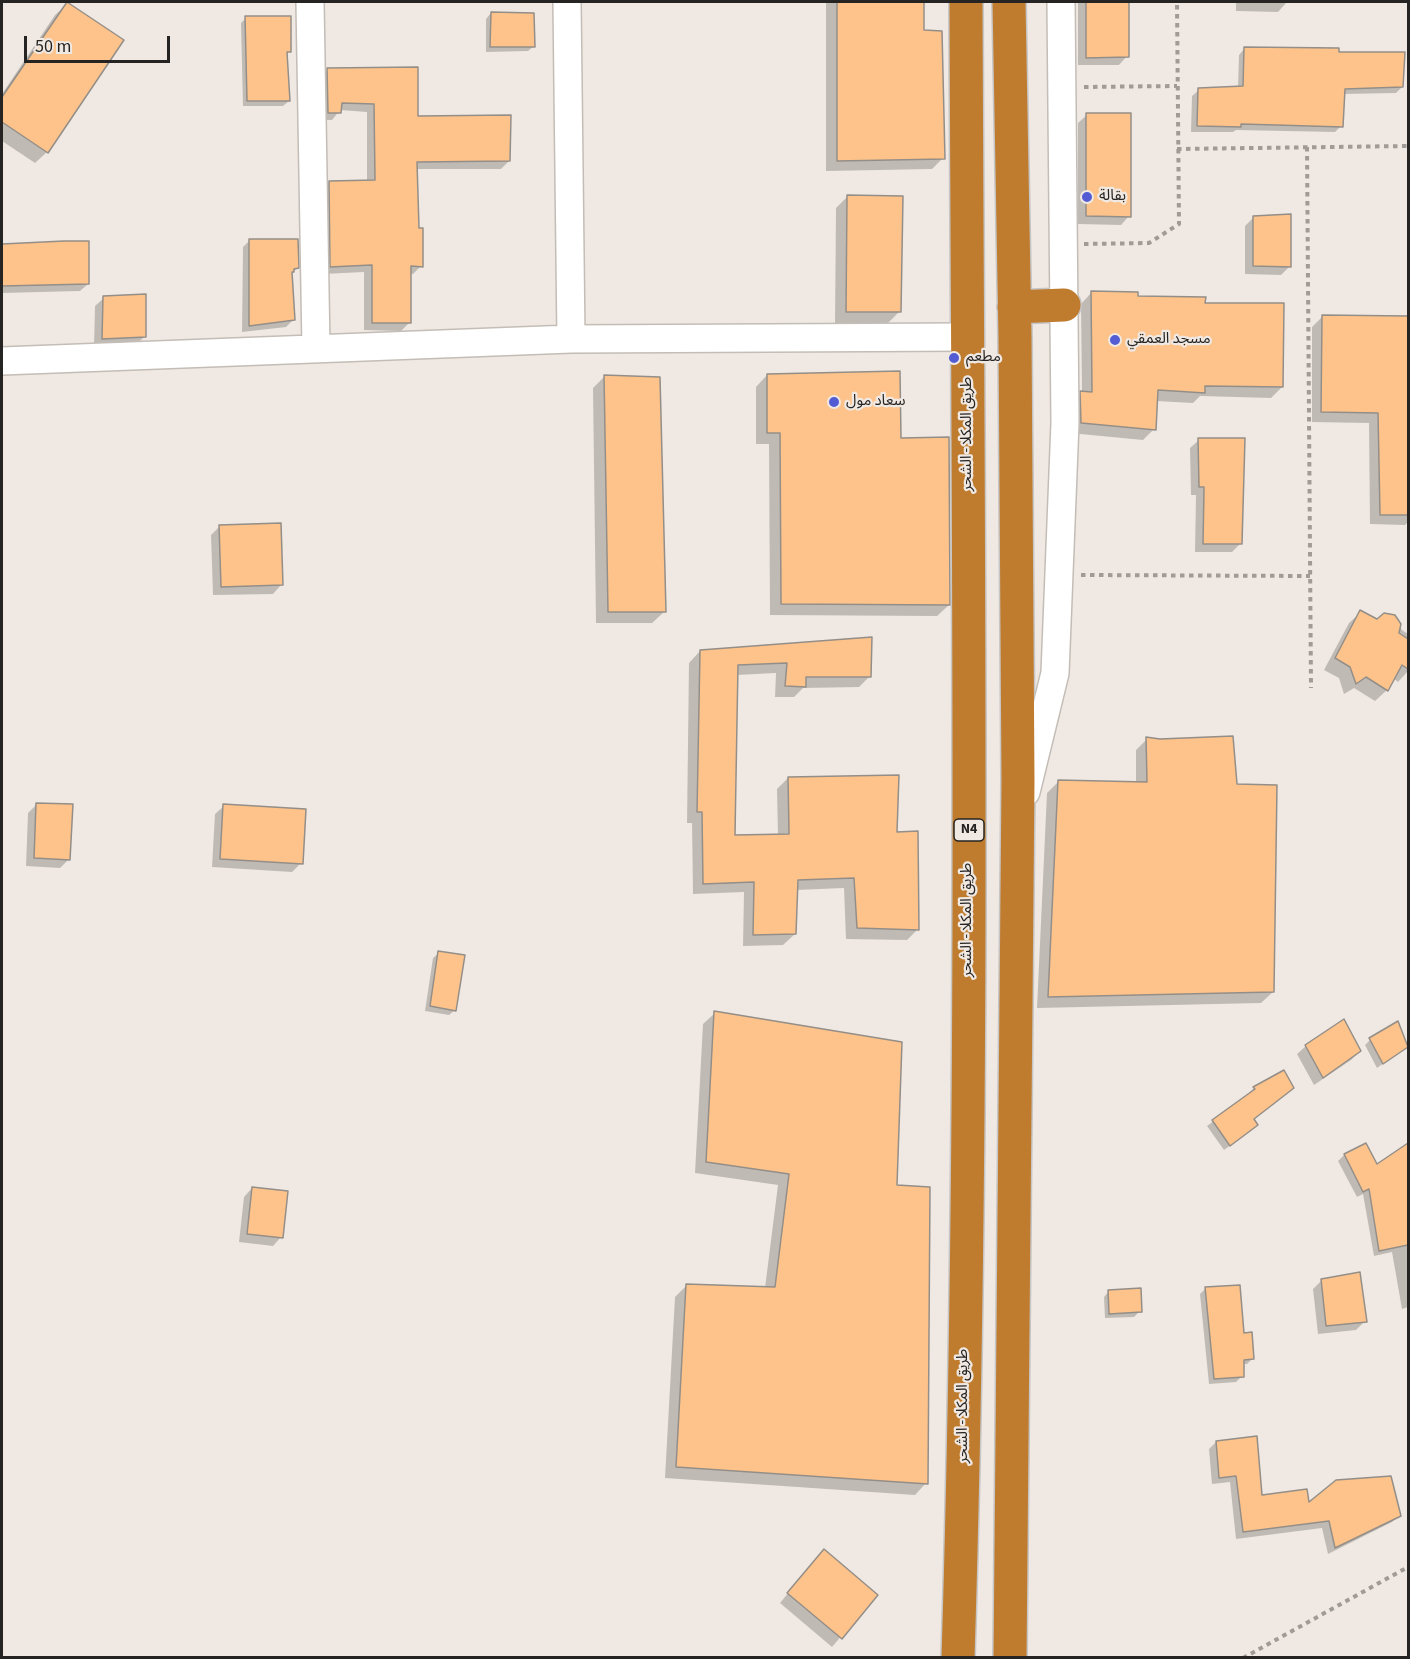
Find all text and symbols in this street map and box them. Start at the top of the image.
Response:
scale bar [27,24,172,62]
text: 50 m [35,34,71,59]
place label: بقالة [1099,188,1126,206]
marker: بقالة [1080,190,1094,204]
place label: مسجد العمقي [1127,331,1211,349]
marker: مسجد العمقي [1108,333,1122,347]
place label: مطعم [966,349,1001,367]
marker: مطعم [947,351,961,365]
street label: طريق المكلا - الشحر [959,377,977,491]
place label: سعاد مول [846,393,905,411]
marker: سعاد مول [827,395,841,409]
road number: N4 [954,819,984,841]
street label: طريق المكلا - الشحر [959,863,977,977]
street label: طريق المكلا - الشحر [955,1349,973,1463]

